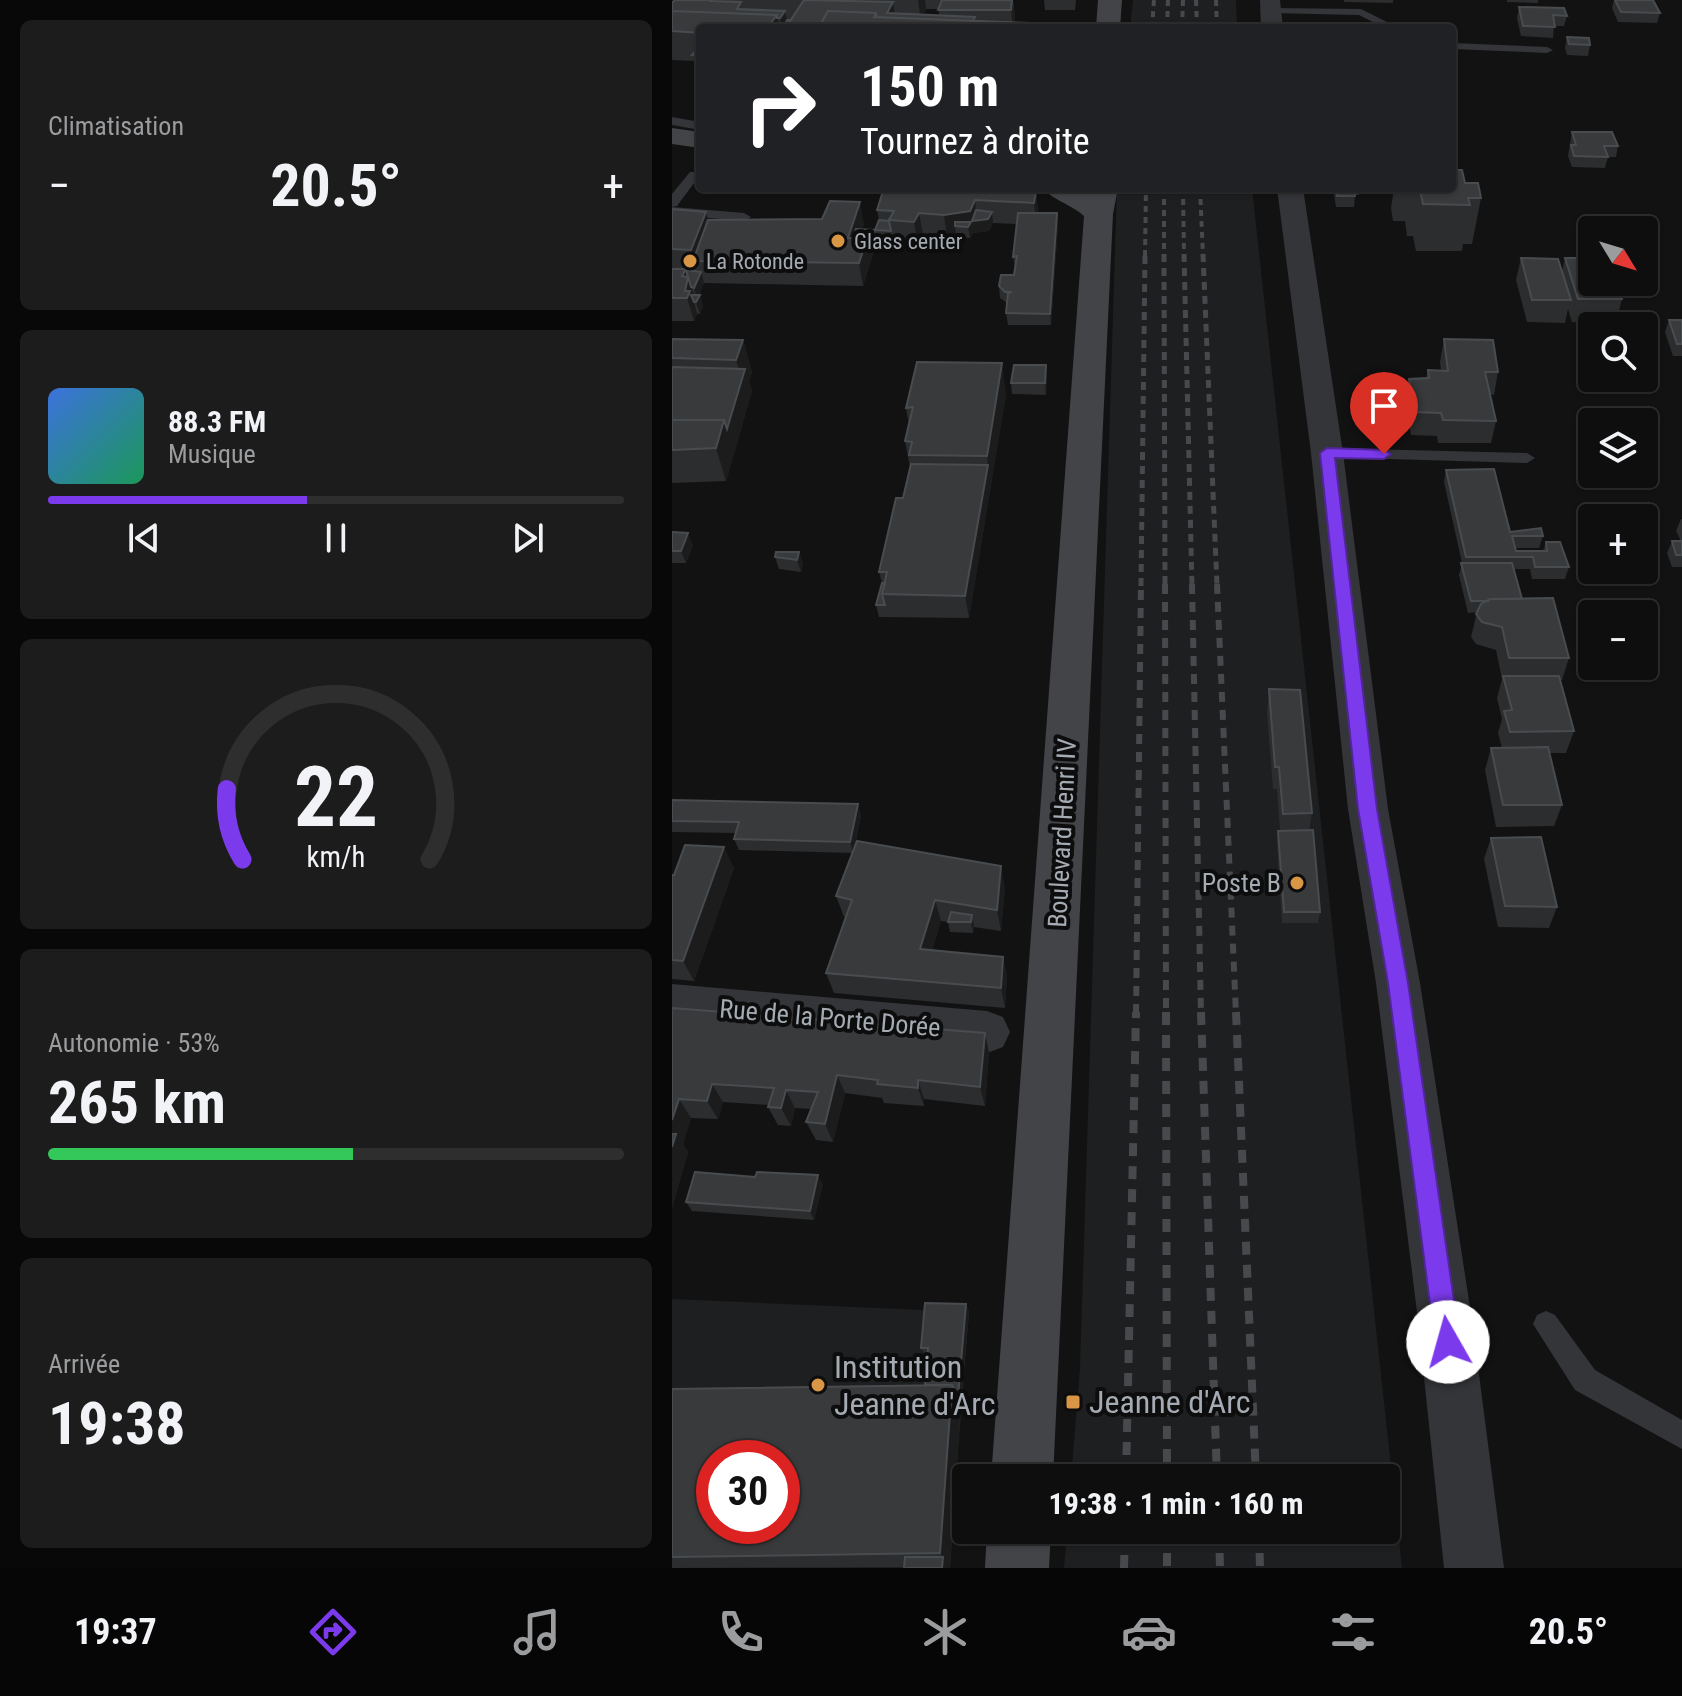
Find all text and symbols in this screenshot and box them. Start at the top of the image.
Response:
text: 150 m [860,54,999,120]
icon: right [728,56,832,160]
text: Climatisation [48,111,184,141]
text: Tournez à droite [860,121,1090,163]
text: 20.5° [270,150,402,221]
text: − [48,160,70,212]
text: + [602,160,624,212]
north arrow [1578,216,1658,296]
map controls [1578,216,1658,680]
place label: Glass center [854,229,963,254]
marker: Glass center [829,232,847,250]
place label: La Rotonde [706,249,804,274]
marker: La Rotonde [681,252,699,270]
button: search [1578,312,1658,392]
pin [1350,372,1418,454]
icon: arrive [1362,384,1406,428]
text: 88.3 FM [168,404,266,439]
button: layers [1578,408,1658,488]
text: Musique [168,439,256,469]
button: + [1578,504,1658,584]
icon: previous [122,516,166,560]
icon: pause [314,516,358,560]
icon: next [506,516,550,560]
button: − [1578,600,1658,680]
street label: Boulevard Henri IV [1042,737,1082,928]
text: 22 [294,749,378,846]
text: km/h [307,840,365,874]
place label: Poste B [1202,868,1281,898]
marker: Poste B [1288,874,1306,892]
street label: Rue de la Porte Dorée [718,993,942,1043]
text: Autonomie · 53% [48,1028,220,1058]
text: 265 km [48,1067,226,1138]
position arrow [1406,1300,1490,1384]
place label: Institution Jeanne d'Arc [834,1348,995,1423]
text: Arrivée [48,1349,120,1379]
marker: Institution Jeanne d'Arc [809,1376,827,1394]
place label: Jeanne d'Arc [1089,1383,1250,1421]
text: 19:38 [48,1388,186,1459]
marker: Jeanne d'Arc [1064,1393,1082,1411]
speed limit sign: 30 [696,1440,800,1544]
text: 19:38 · 1 min · 160 m [1049,1486,1303,1521]
icon: directions [305,1604,361,1660]
icon: music [509,1604,565,1660]
icon: phone [713,1604,769,1660]
icon: climate [917,1604,973,1660]
icon: car [1121,1604,1177,1660]
icon: filters [1325,1604,1381,1660]
text: 19:37 [74,1611,157,1653]
text: 20.5° [1529,1611,1608,1653]

